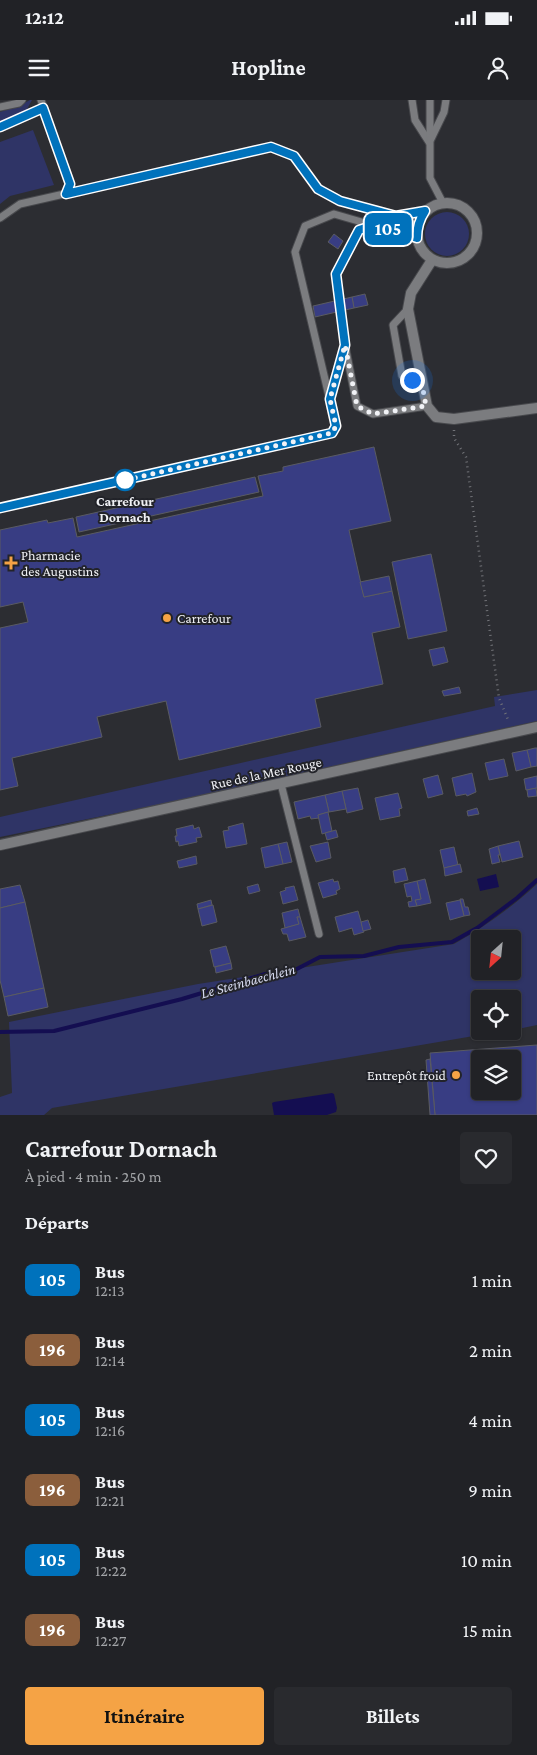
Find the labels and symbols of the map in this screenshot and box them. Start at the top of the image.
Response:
line badge: 105 [359,213,417,245]
your location [400,368,425,393]
marker: Carrefour Dornach [114,469,136,491]
place label: Carrefour Dornach [96,493,154,525]
place label: Pharmacie des Augustins [21,547,99,579]
marker: Pharmacie des Augustins [5,557,17,569]
place label: Carrefour [177,610,231,626]
marker: Carrefour [161,612,173,624]
street label: Rue de la Mer Rouge [209,753,323,793]
north arrow [471,930,521,980]
water label: Le Steinbaechlein [199,961,298,1001]
place label: Entrepôt froid [367,1067,447,1083]
marker: Entrepôt froid [450,1069,462,1081]

